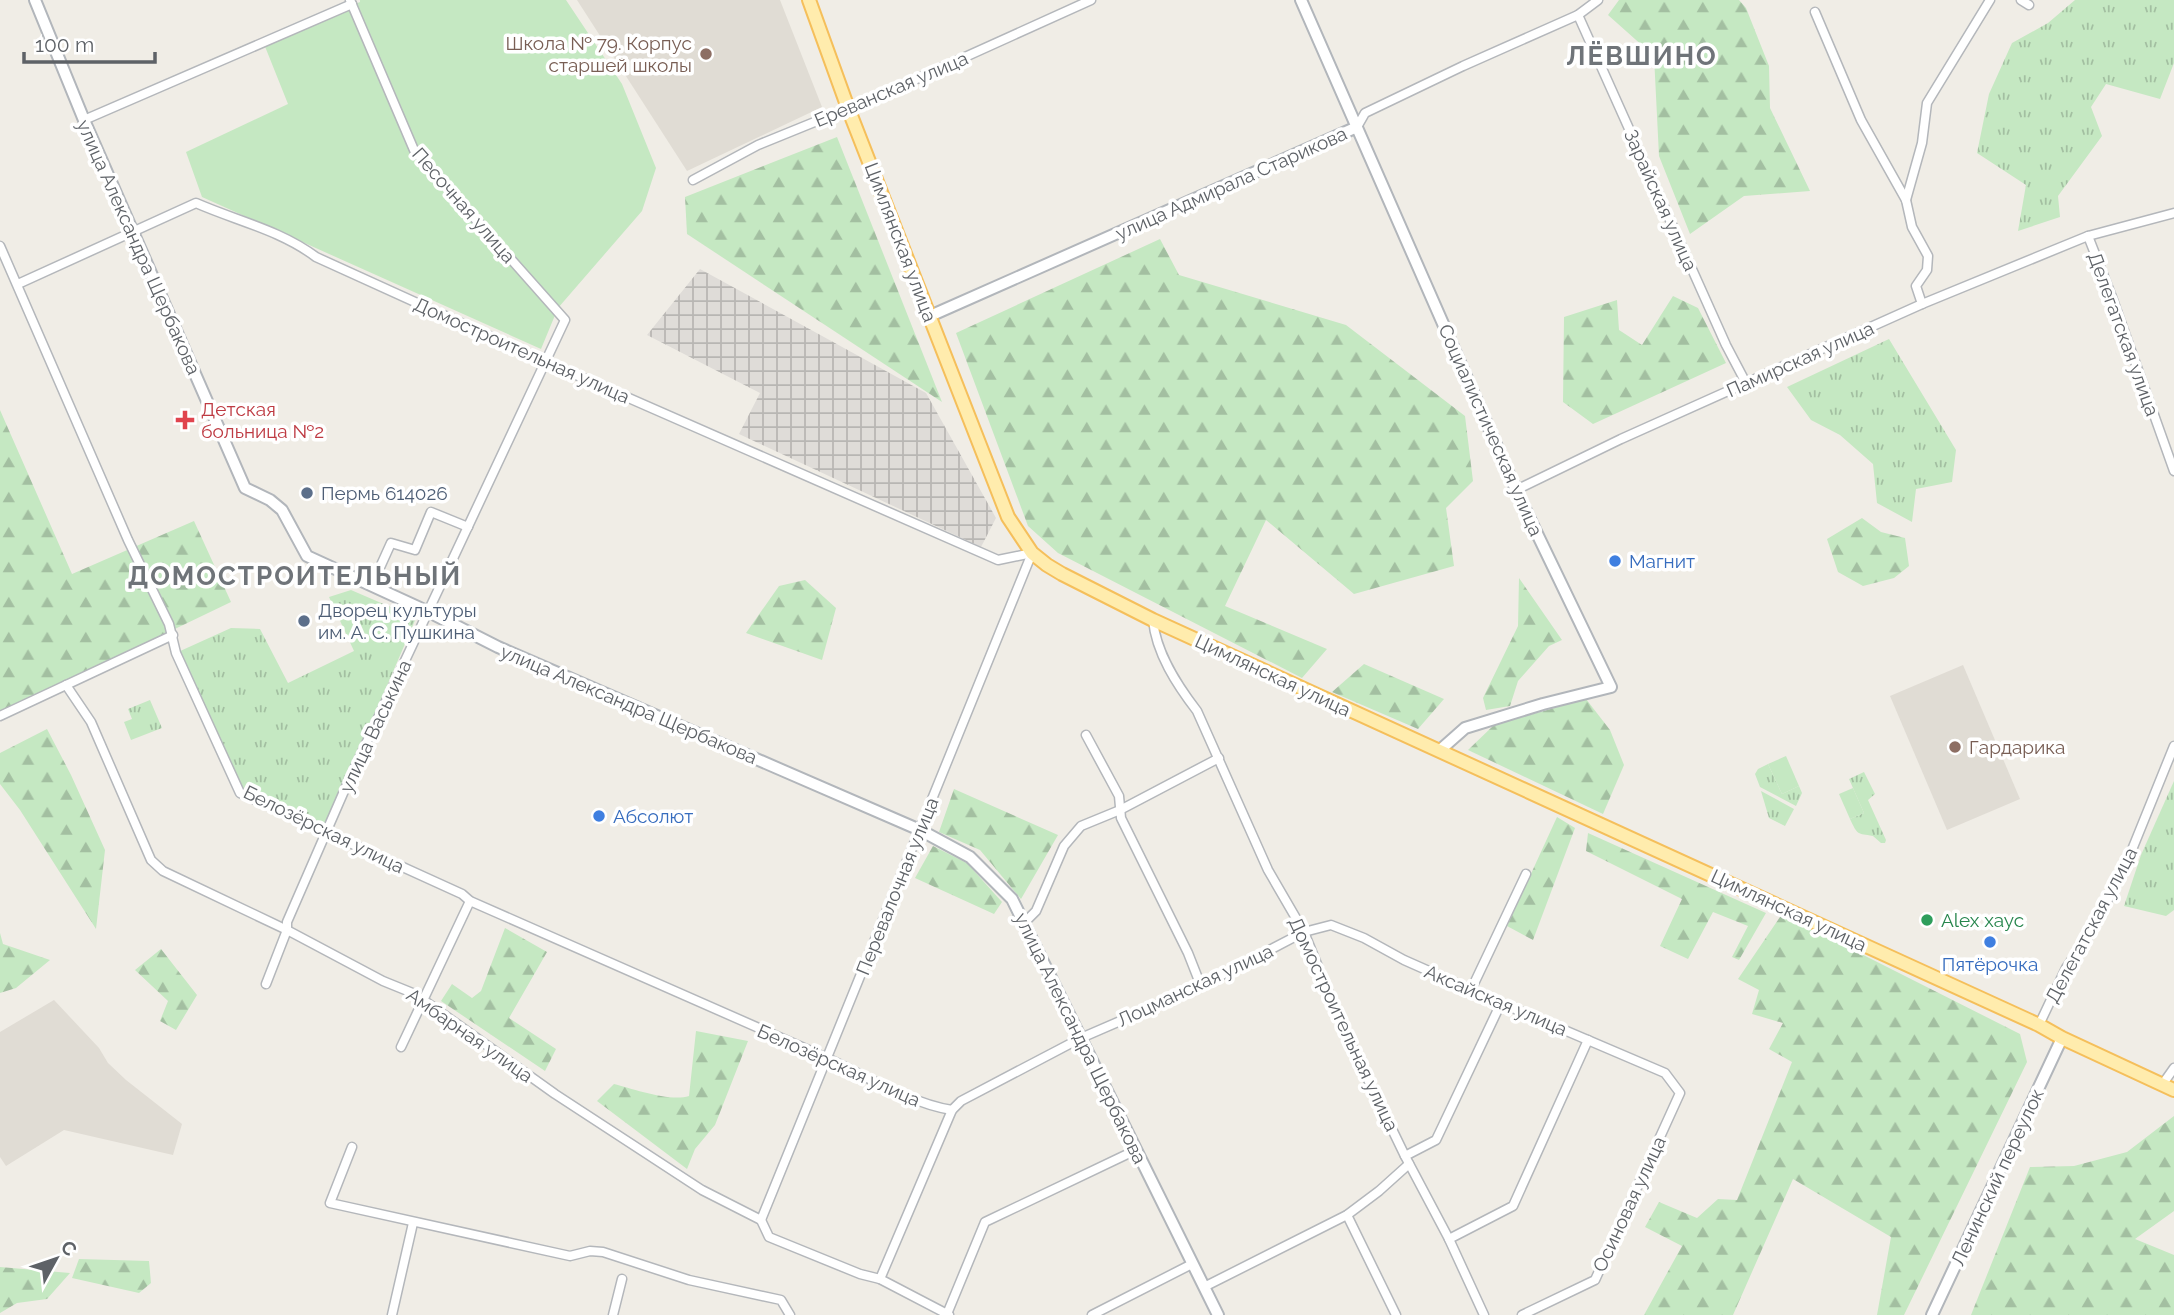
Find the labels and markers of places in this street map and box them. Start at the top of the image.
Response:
place label: Школа № 79. Корпус старшей школы [505,32,692,76]
marker: Школа № 79. Корпус старшей школы [698,46,714,62]
place label: Детская больница №2 [201,398,324,442]
marker: Детская больница №2 [175,410,195,430]
place label: Пермь 614026 [321,482,448,504]
marker: Пермь 614026 [299,485,315,501]
place label: Магнит [1629,550,1695,572]
marker: Магнит [1607,553,1623,569]
place label: Дворец культуры им. А. С. Пушкина [318,599,477,643]
marker: Дворец культуры им. А. С. Пушкина [296,613,312,629]
place label: Гардарика [1969,736,2065,758]
marker: Гардарика [1947,739,1963,755]
place label: Абсолют [613,805,693,827]
marker: Абсолют [591,808,607,824]
place label: Alex хаус [1941,909,2024,931]
marker: Alex хаус [1919,912,1935,928]
marker: Пятёрочка [1982,934,1998,950]
place label: Пятёрочка [1942,953,2038,975]

